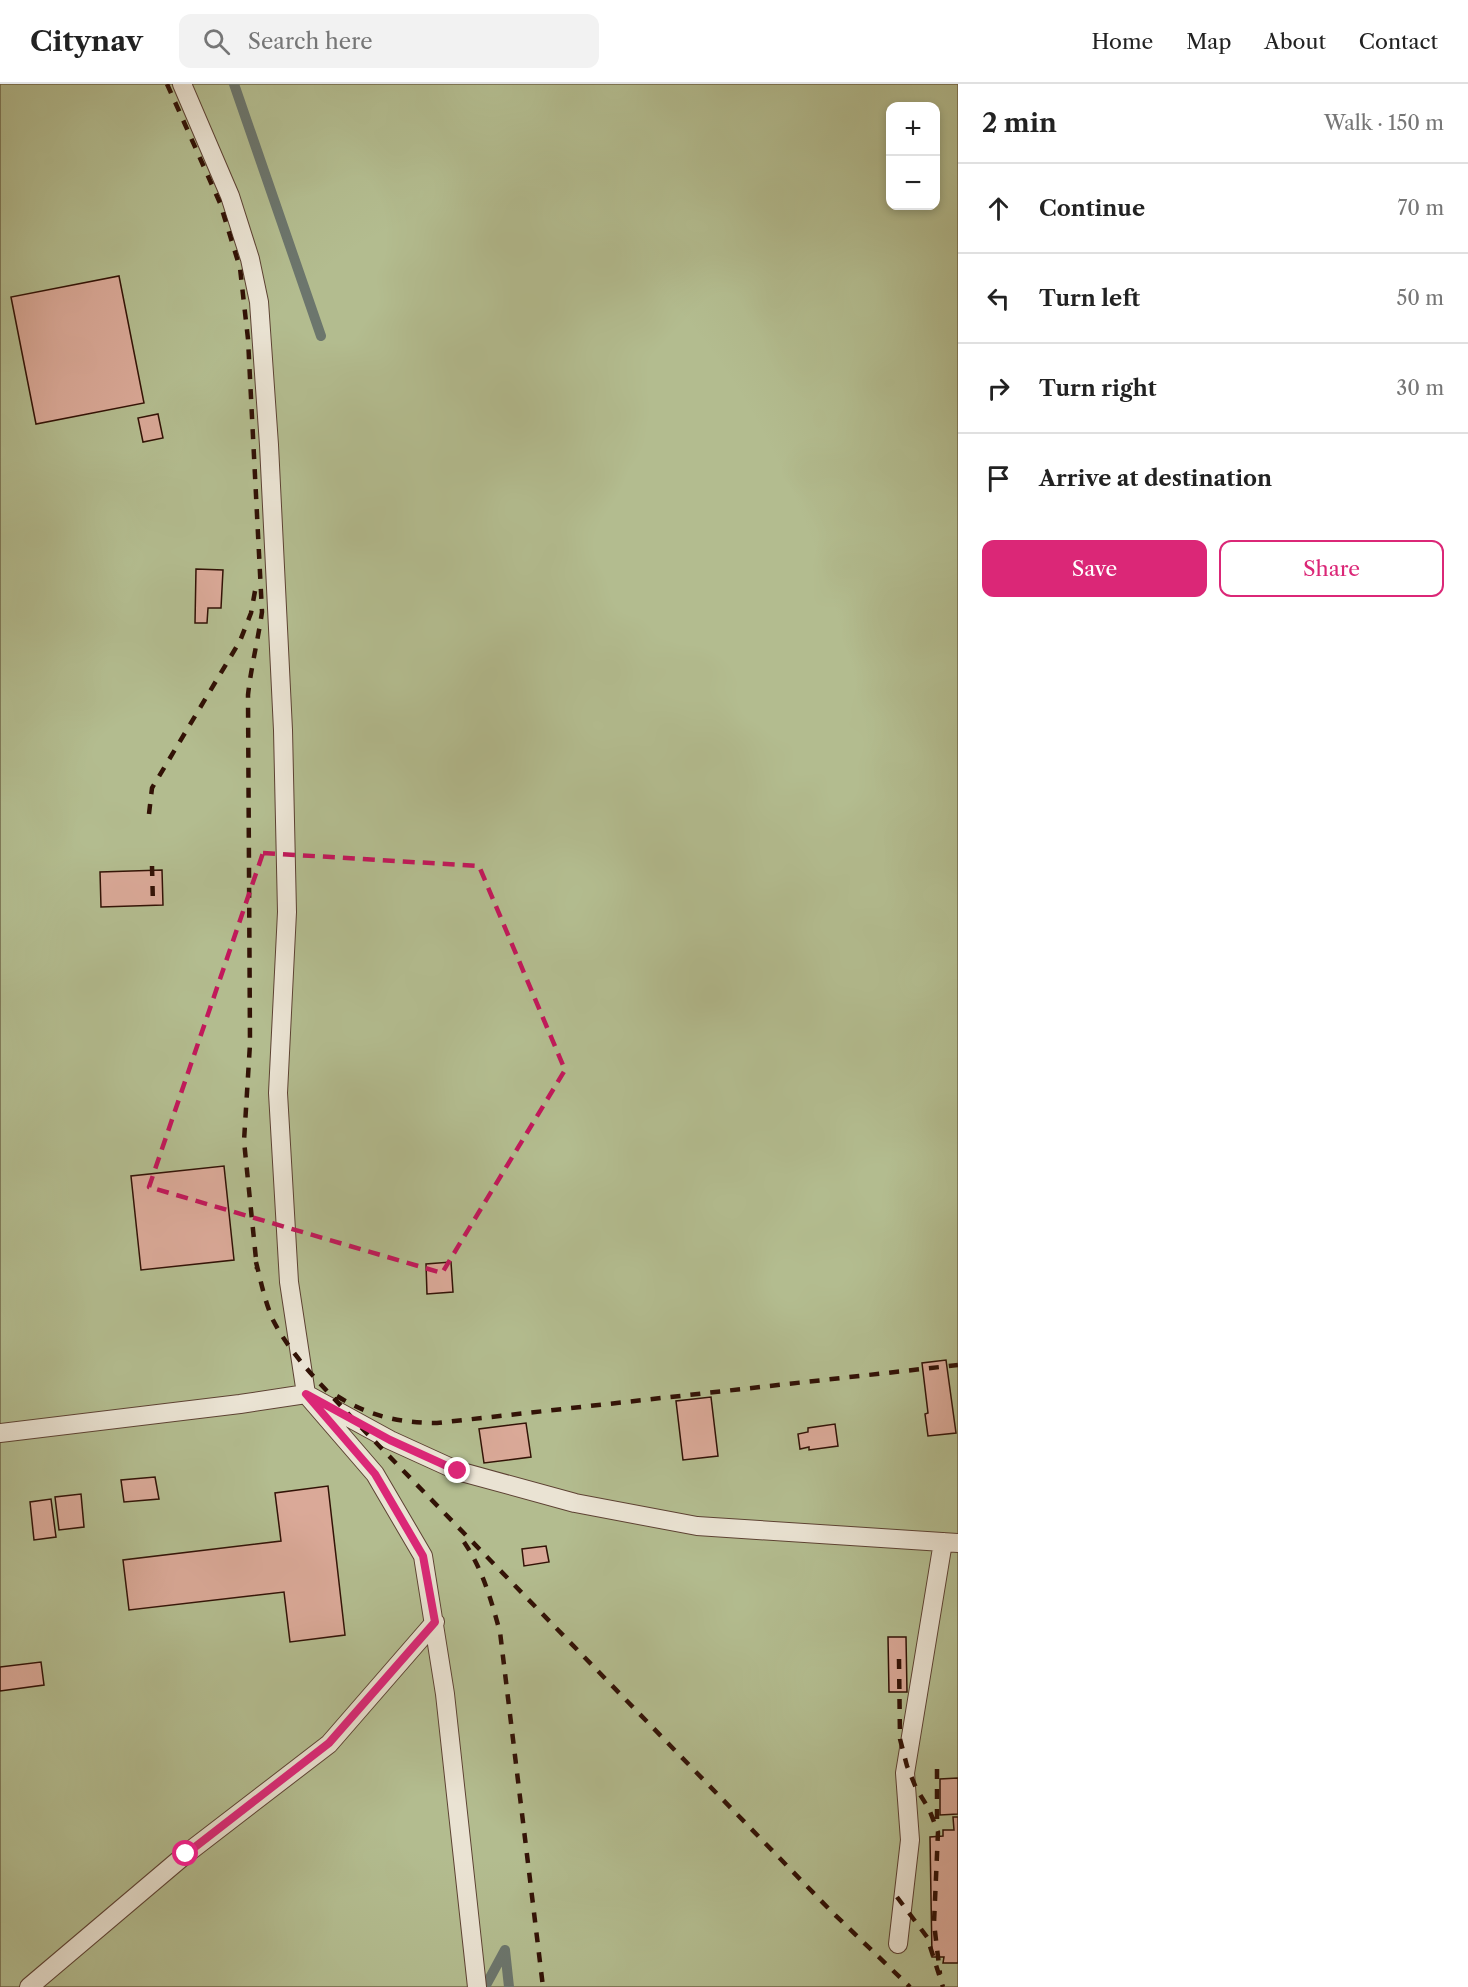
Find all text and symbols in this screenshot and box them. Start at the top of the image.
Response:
search box [179,14,599,68]
text: Citynav [30,24,143,58]
icon: search [200,25,233,58]
text: Search here [248,28,372,55]
text: Home [1092,29,1153,54]
text: Map [1186,29,1231,54]
text: About [1264,29,1326,54]
text: Contact [1359,29,1438,54]
map controls [886,102,940,210]
button: + [886,102,940,156]
text: 2 min [982,107,1057,139]
text: Walk · 150 m [1324,111,1444,135]
button: − [886,156,940,210]
icon: ahead [982,192,1015,225]
text: Continue [1039,195,1145,222]
text: 70 m [1398,196,1444,220]
icon: left [982,282,1015,315]
text: Turn left [1039,285,1140,312]
text: 50 m [1397,286,1444,310]
icon: right [982,372,1015,405]
text: Turn right [1039,375,1157,402]
text: 30 m [1396,376,1444,400]
icon: arrive [982,462,1015,495]
text: Arrive at destination [1039,465,1272,492]
button: Save [982,540,1207,597]
button: Share [1219,540,1444,597]
route end [444,1457,470,1483]
route start [172,1840,198,1866]

